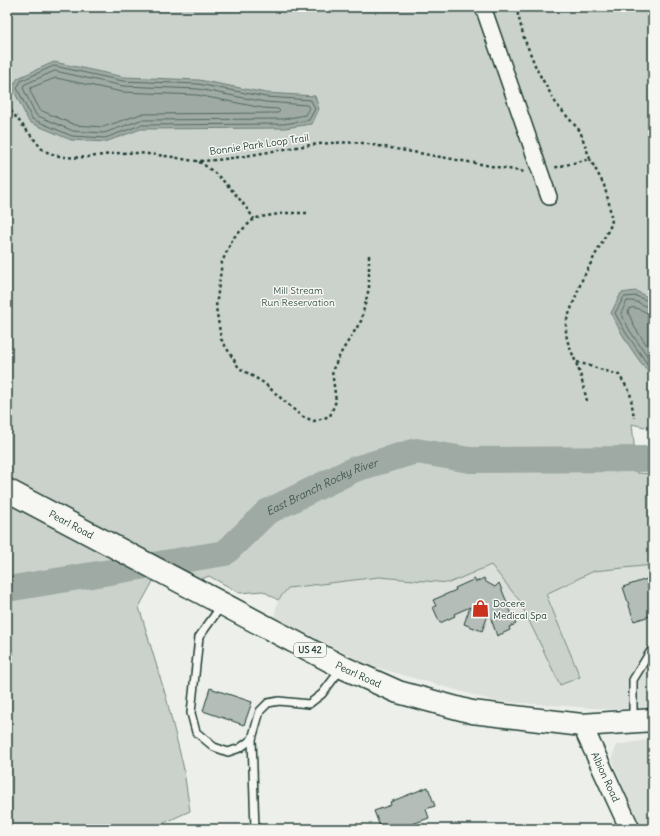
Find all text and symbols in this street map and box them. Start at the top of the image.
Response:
street label: Bonnie Park Loop Trail [209,131,310,158]
park label: Mill Stream Run Reservation [261,284,335,309]
water label: East Branch Rocky River [264,455,381,518]
street label: Pearl Road [47,507,96,542]
place label: Docere Medical Spa [493,597,547,622]
shop icon: Docere Medical Spa [470,599,490,619]
road number: US 42 [294,643,326,657]
street label: Pearl Road [333,659,383,691]
street label: Albion Road [588,750,623,804]

